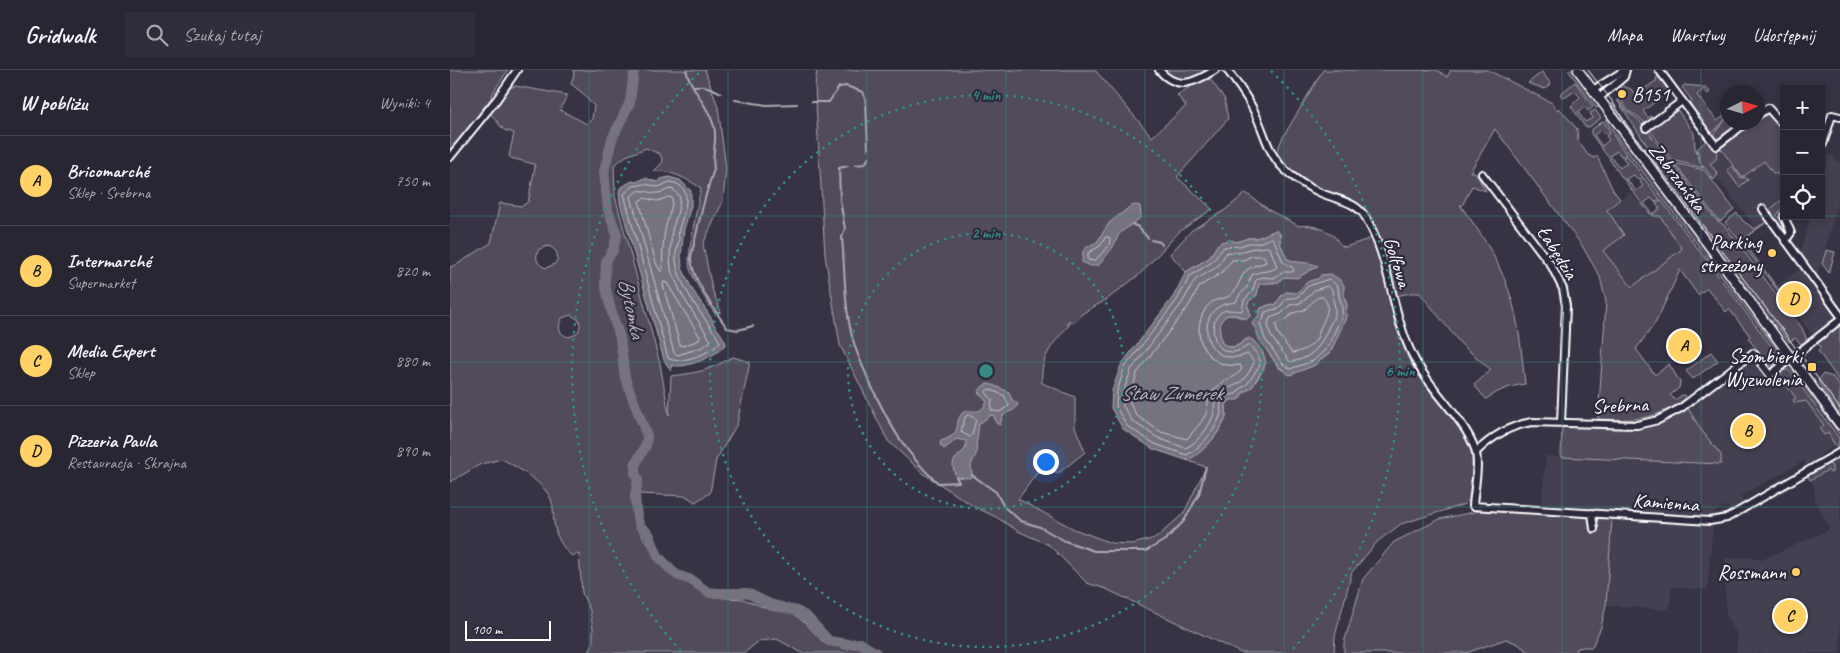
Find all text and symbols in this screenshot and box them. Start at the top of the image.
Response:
search box [125,12,475,57]
text: Gridwalk [25,20,95,50]
icon: search [143,21,171,49]
text: Szukaj tutaj [183,23,261,47]
text: Mapa [1607,24,1642,46]
text: Warstwy [1670,24,1725,46]
text: Udostępnij [1753,24,1815,46]
place label: B151 [1632,82,1670,107]
north arrow [1720,85,1765,130]
map controls [1780,85,1825,220]
button: + [1780,85,1825,130]
text: 4 min [972,86,1001,105]
marker: B151 [1616,88,1628,100]
text: W pobliżu [20,90,87,116]
text: Wyniki: 4 [379,93,430,113]
button: − [1780,130,1825,175]
street label: Zabrzańska [1643,137,1713,218]
text: Bricomarché [67,159,149,183]
text: A [32,171,40,191]
text: 750 m [396,171,430,191]
button: locate [1780,175,1825,220]
text: Sklep · Srebrna [67,183,150,203]
street label: Łabędzia [1532,221,1585,285]
text: 2 min [972,224,1001,243]
place label: Parking strzeżony [1699,230,1763,278]
street label: Golfowa [1378,234,1418,292]
marker: Parking strzeżony [1766,247,1778,259]
text: Intermarché [67,249,151,273]
text: B [32,261,40,281]
text: 820 m [396,261,430,281]
text: Supermarket [67,273,135,293]
water label: Bytomka [613,276,652,343]
pin: D [1778,280,1810,318]
pin: A [1668,327,1700,365]
text: Media Expert [67,339,154,363]
place label: Szombierki Wyzwolenia [1725,344,1804,392]
text: C [32,351,40,371]
text: 880 m [396,351,430,371]
marker: Szombierki Wyzwolenia [1806,361,1818,373]
centre of rings [977,362,995,380]
text: 6 min [1385,362,1416,381]
text: Sklep [67,363,95,383]
water label: Staw Zumerek [1120,380,1225,406]
street label: Srebrna [1592,392,1650,419]
pin: B [1732,412,1764,450]
text: Pizzeria Paula [67,429,156,453]
text: D [31,441,41,461]
text: 890 m [396,441,430,461]
your location [1033,449,1059,475]
text: Restauracja · Skrajna [67,453,186,473]
street label: Kamienna [1632,488,1701,517]
place label: Rossmann [1718,560,1787,585]
marker: Rossmann [1790,566,1802,578]
pin: C [1774,597,1806,635]
scale bar [465,618,551,641]
text: 100 m [472,621,502,638]

